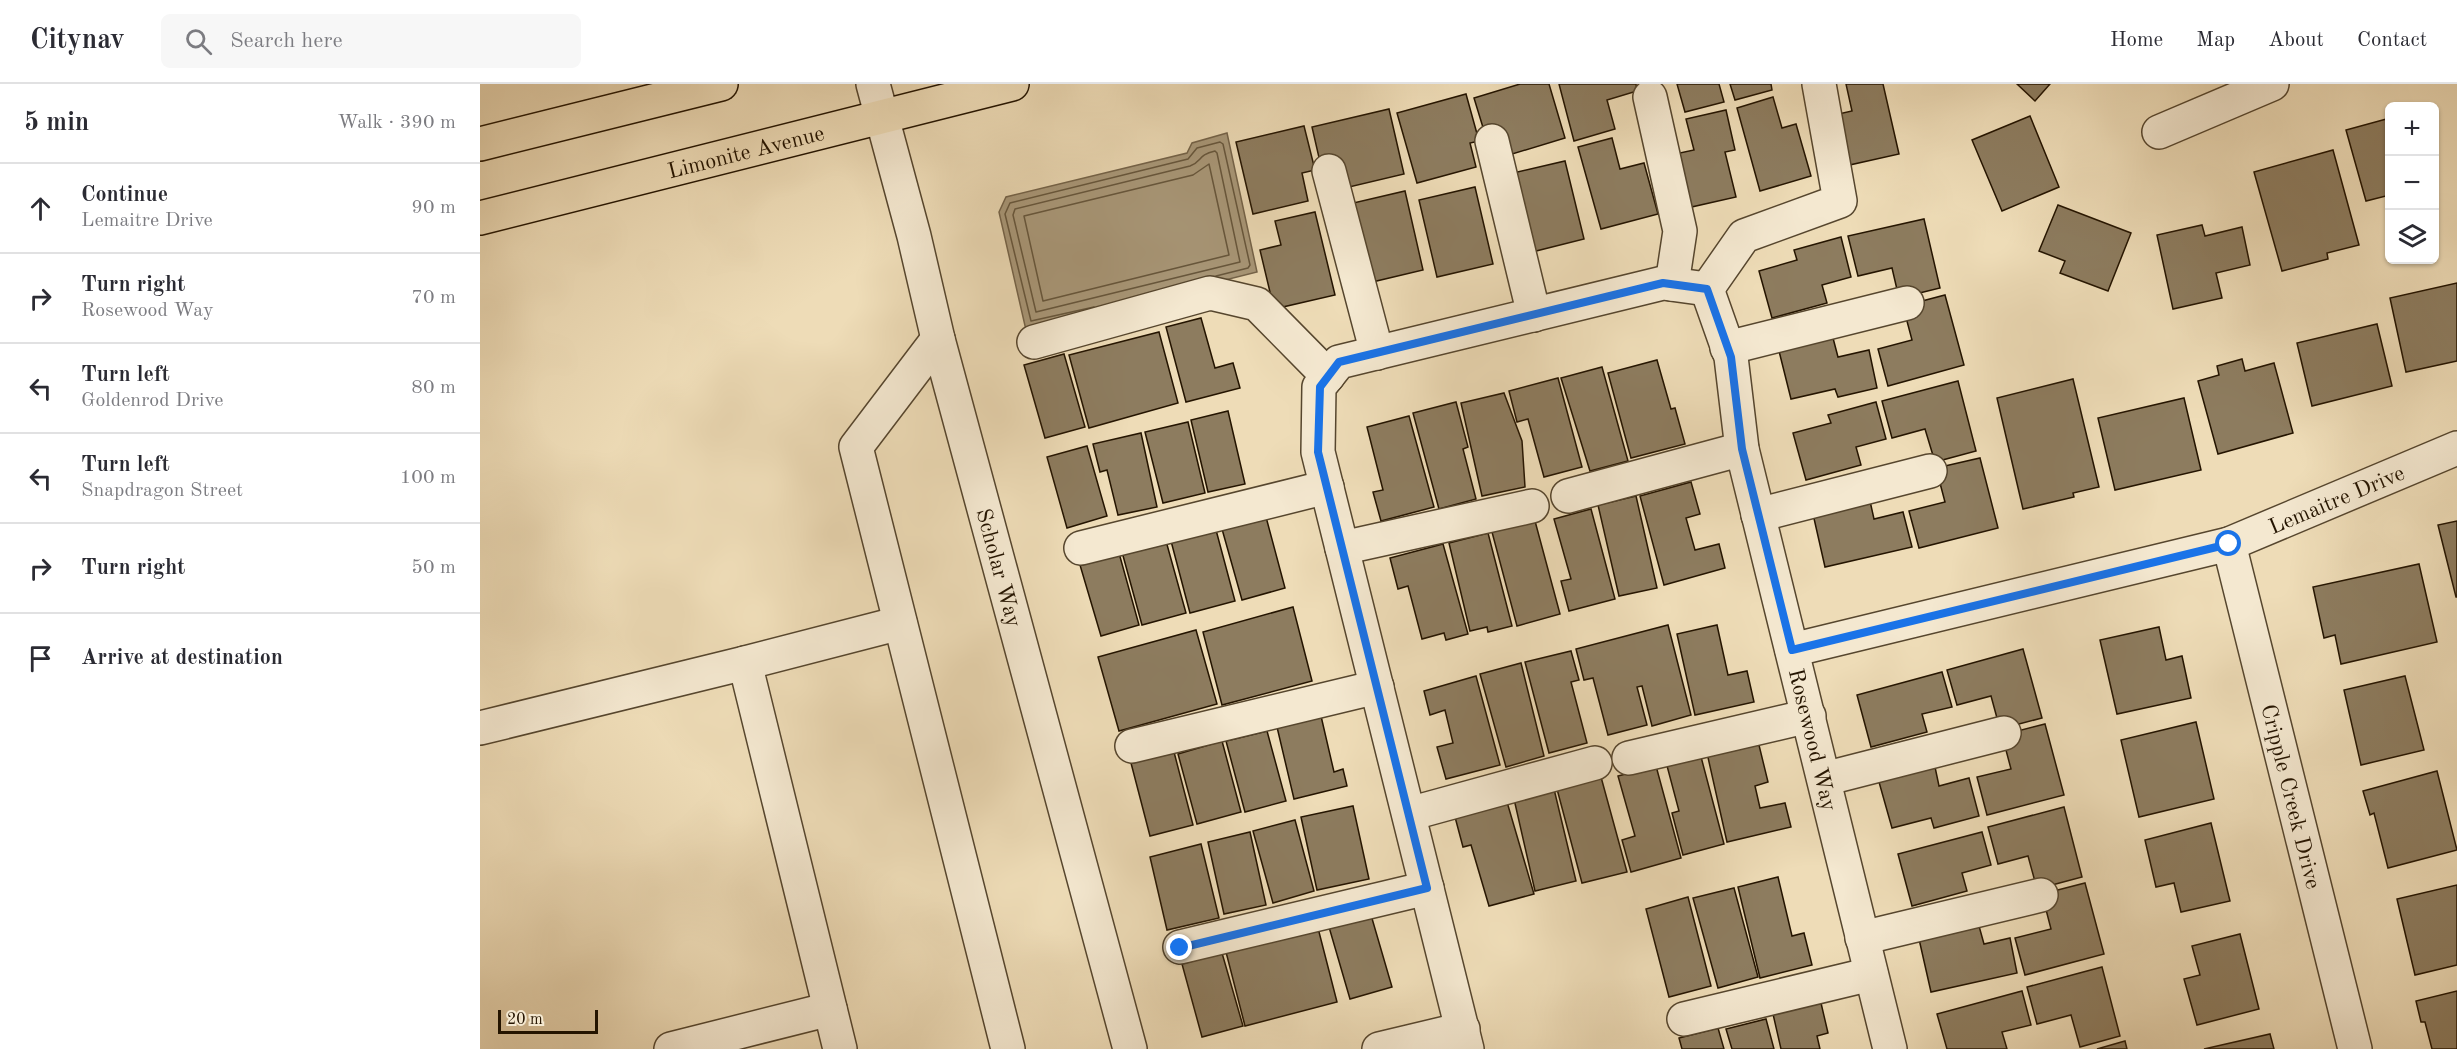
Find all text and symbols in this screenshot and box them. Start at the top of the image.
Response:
search box [161,14,581,68]
icon: search [182,25,215,58]
text: Citynav [30,27,125,55]
text: Search here [230,30,343,52]
text: Home [2110,30,2163,51]
text: Map [2196,30,2235,51]
text: About [2268,30,2324,51]
text: Contact [2357,30,2427,51]
map controls [2385,102,2439,264]
button: + [2385,102,2439,156]
text: 5 min [24,110,89,136]
text: Walk · 390 m [337,113,456,133]
street label: Limonite Avenue [666,123,827,183]
button: − [2385,156,2439,210]
text: Continue [81,184,168,206]
icon: ahead [24,192,57,225]
text: 90 m [411,198,456,218]
button: layers [2385,210,2439,264]
text: Lemaitre Drive [81,211,213,231]
text: Turn right [81,274,185,296]
icon: right [24,282,57,315]
text: 70 m [411,288,456,308]
text: Rosewood Way [81,301,213,321]
text: Turn left [81,364,170,386]
icon: left [24,372,57,405]
text: 80 m [411,378,456,398]
text: Goldenrod Drive [81,391,223,411]
text: Turn left [81,454,170,476]
icon: left [24,462,57,495]
street label: Lemaitre Drive [2266,462,2408,539]
text: 100 m [400,468,456,488]
text: Snapdragon Street [81,481,243,501]
street label: Scholar Way [971,506,1025,630]
route start [2215,530,2241,556]
icon: right [24,552,57,585]
text: Turn right [81,557,185,579]
text: 50 m [411,558,456,578]
icon: arrive [24,642,57,675]
text: Arrive at destination [81,647,283,669]
street label: Rosewood Way [1784,667,1840,814]
street label: Cripple Creek Drive [2256,702,2324,891]
route end [1166,934,1192,960]
scale bar [498,1007,598,1034]
text: 20 m [507,1012,543,1028]

